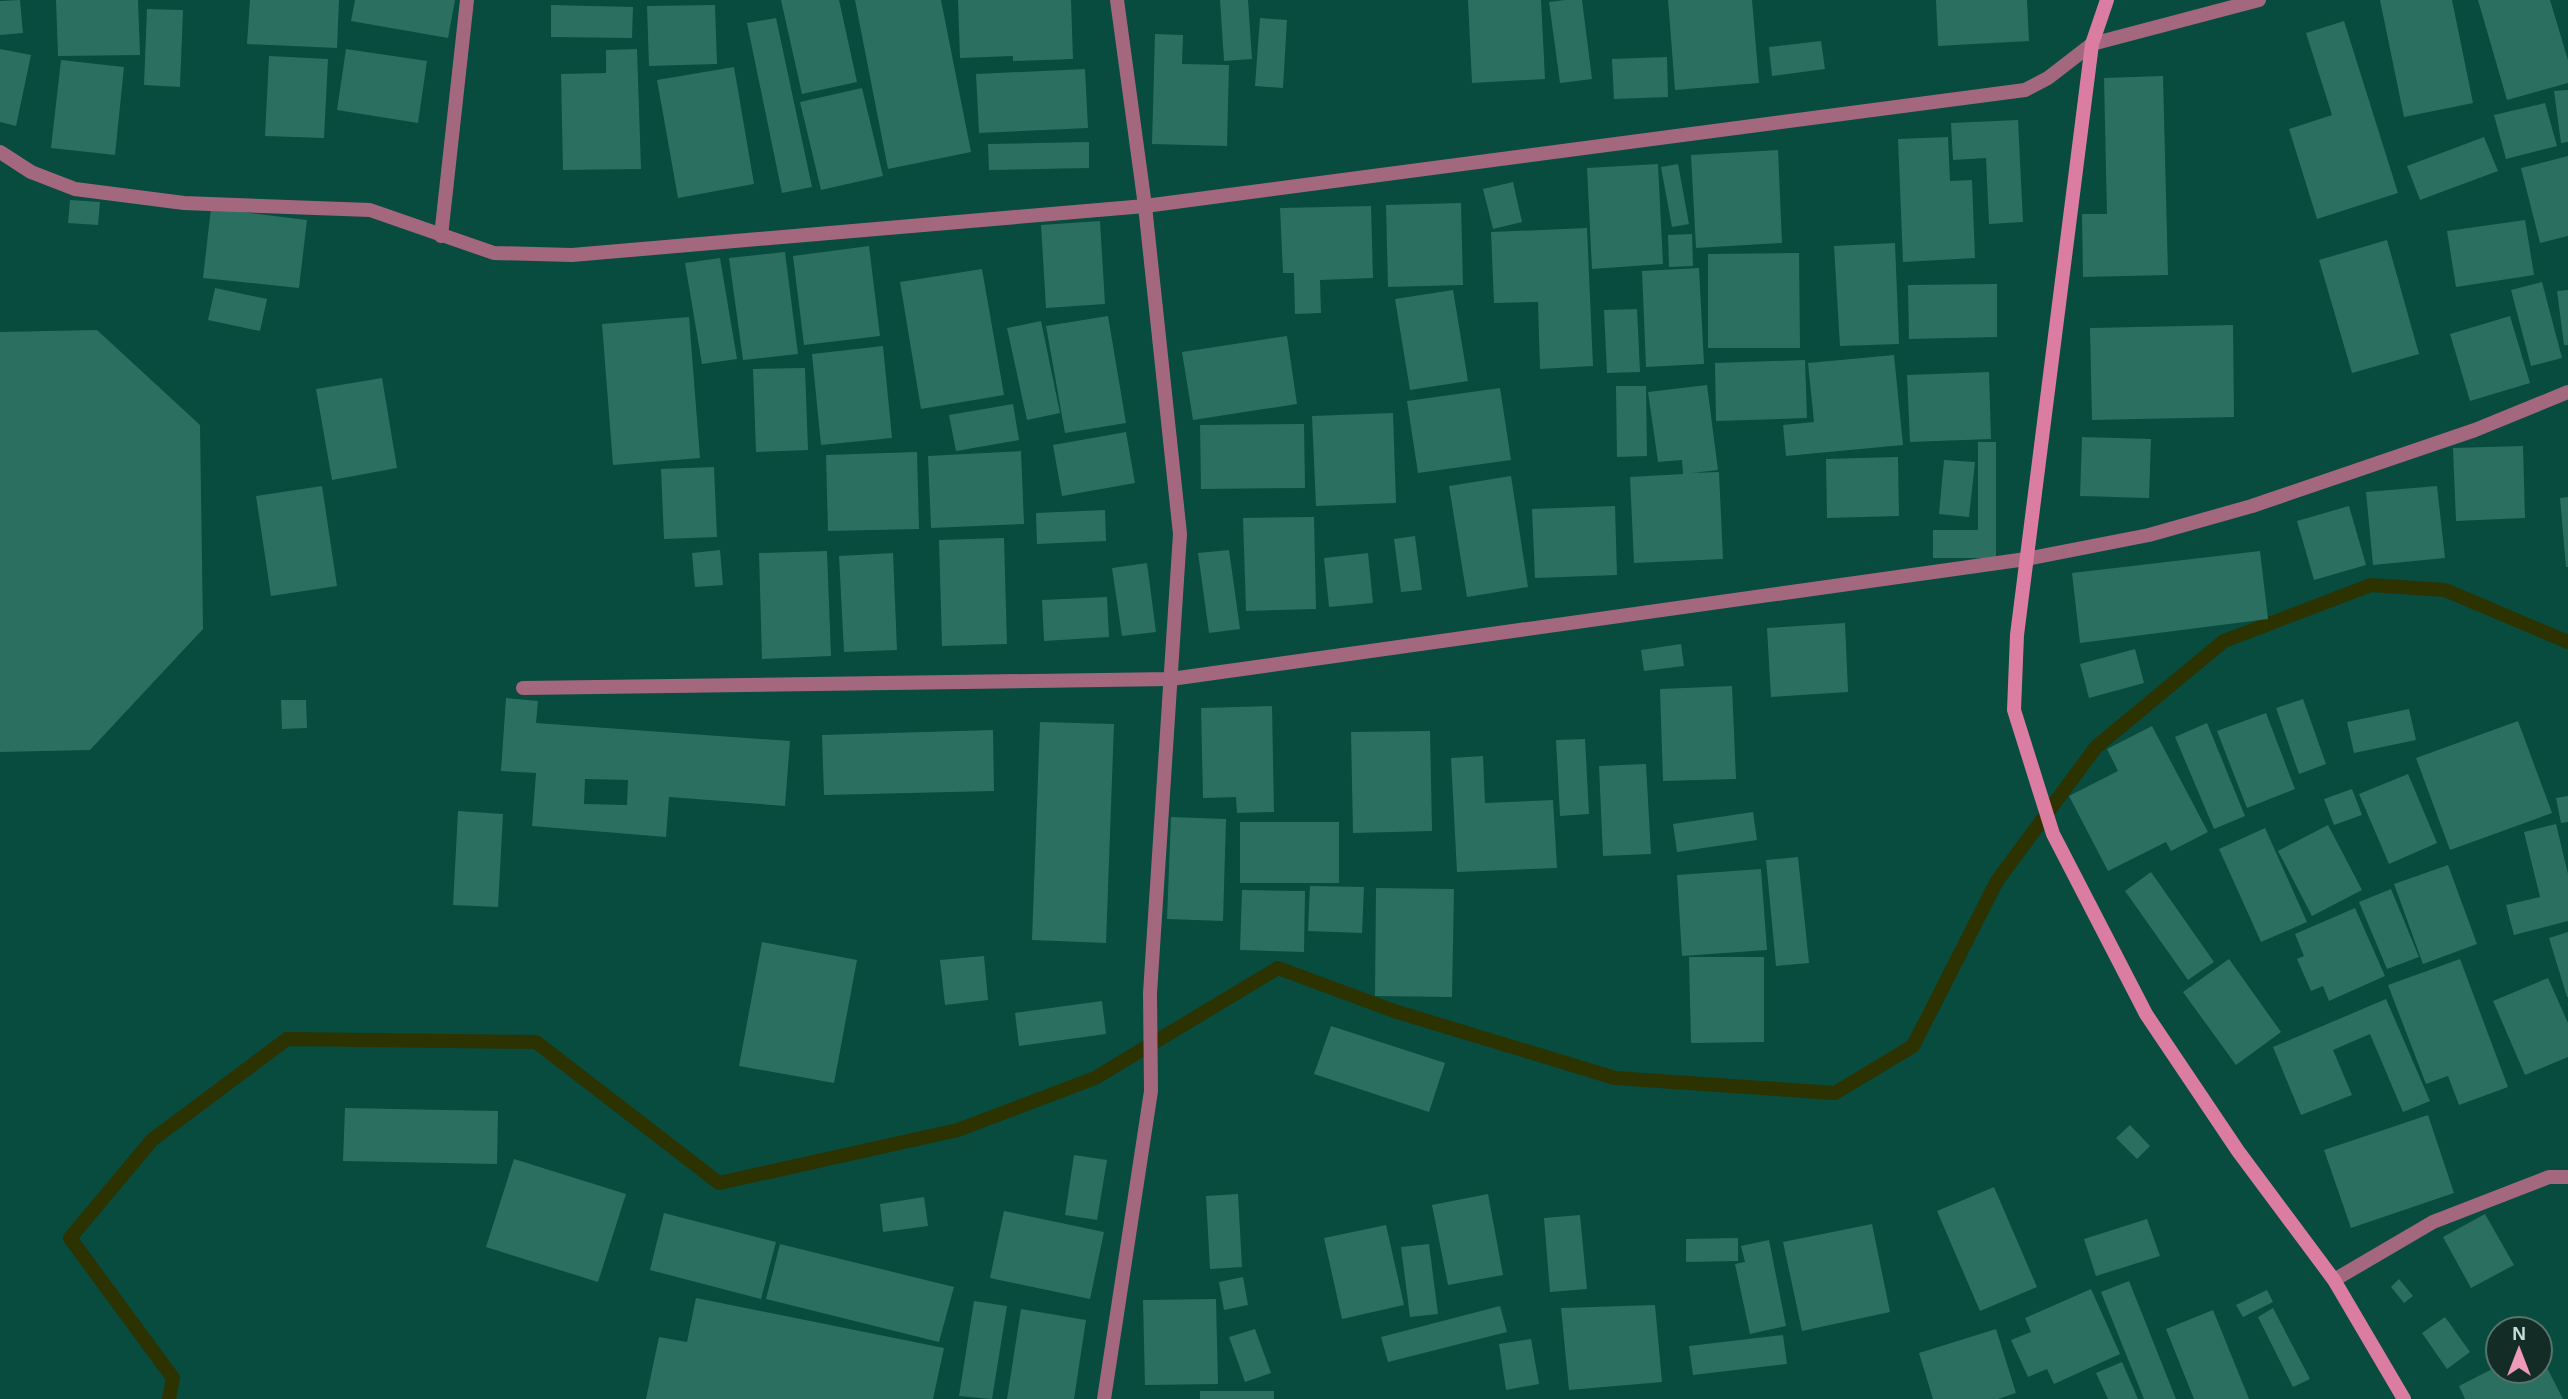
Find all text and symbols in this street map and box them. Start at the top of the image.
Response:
north arrow [2484,1315,2554,1385]
text: N [2512,1323,2526,1344]

